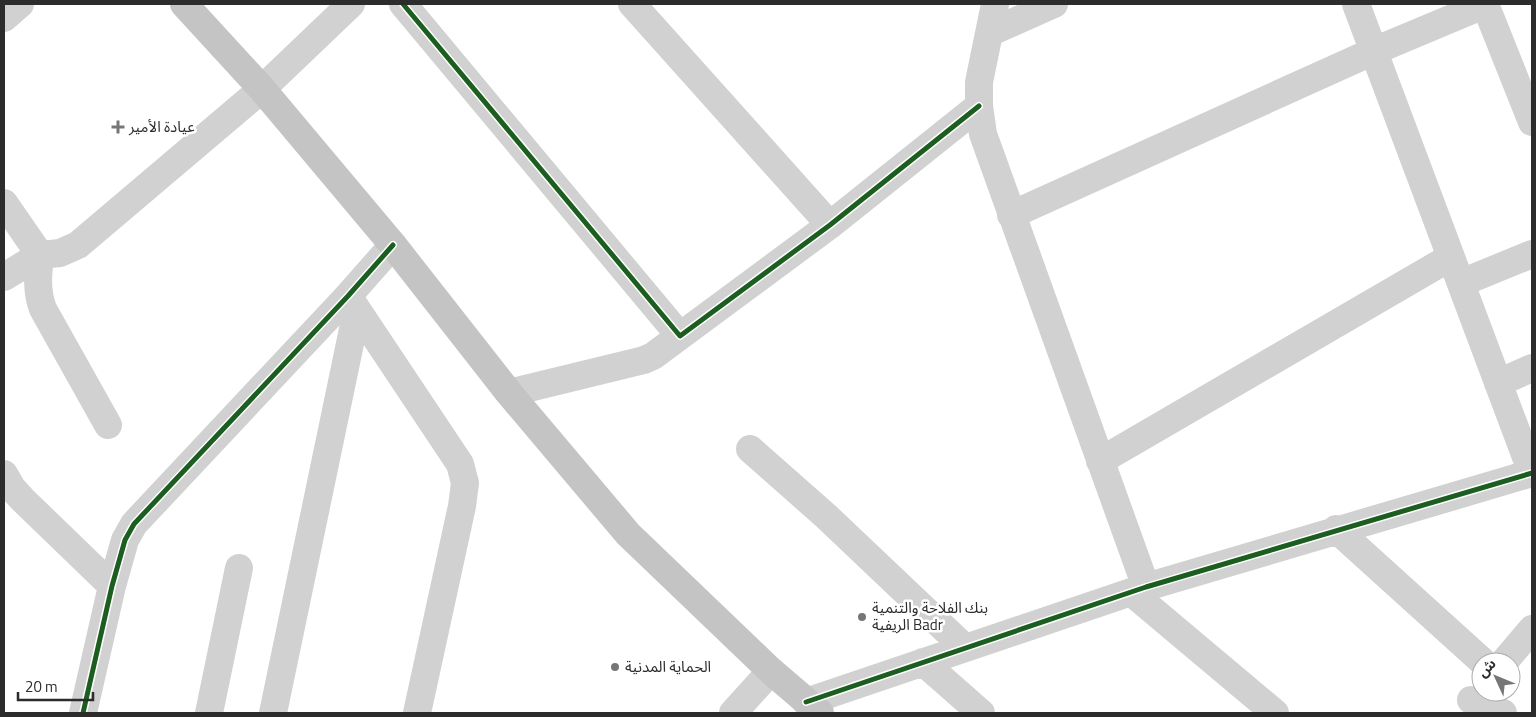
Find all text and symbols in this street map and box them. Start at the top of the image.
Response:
place label: عيادة الأمير [128,115,195,138]
marker: عيادة الأمير [111,120,125,134]
place label: بنك الفلاحة والتنمية الريفية Badr [872,596,988,636]
marker: بنك الفلاحة والتنمية الريفية Badr [856,611,868,623]
north arrow [1471,652,1521,702]
text: ش [1472,653,1501,682]
place label: الحماية المدنية [625,655,711,678]
marker: الحماية المدنية [609,661,621,673]
scale bar [18,670,92,702]
text: 20 m [25,675,58,698]

